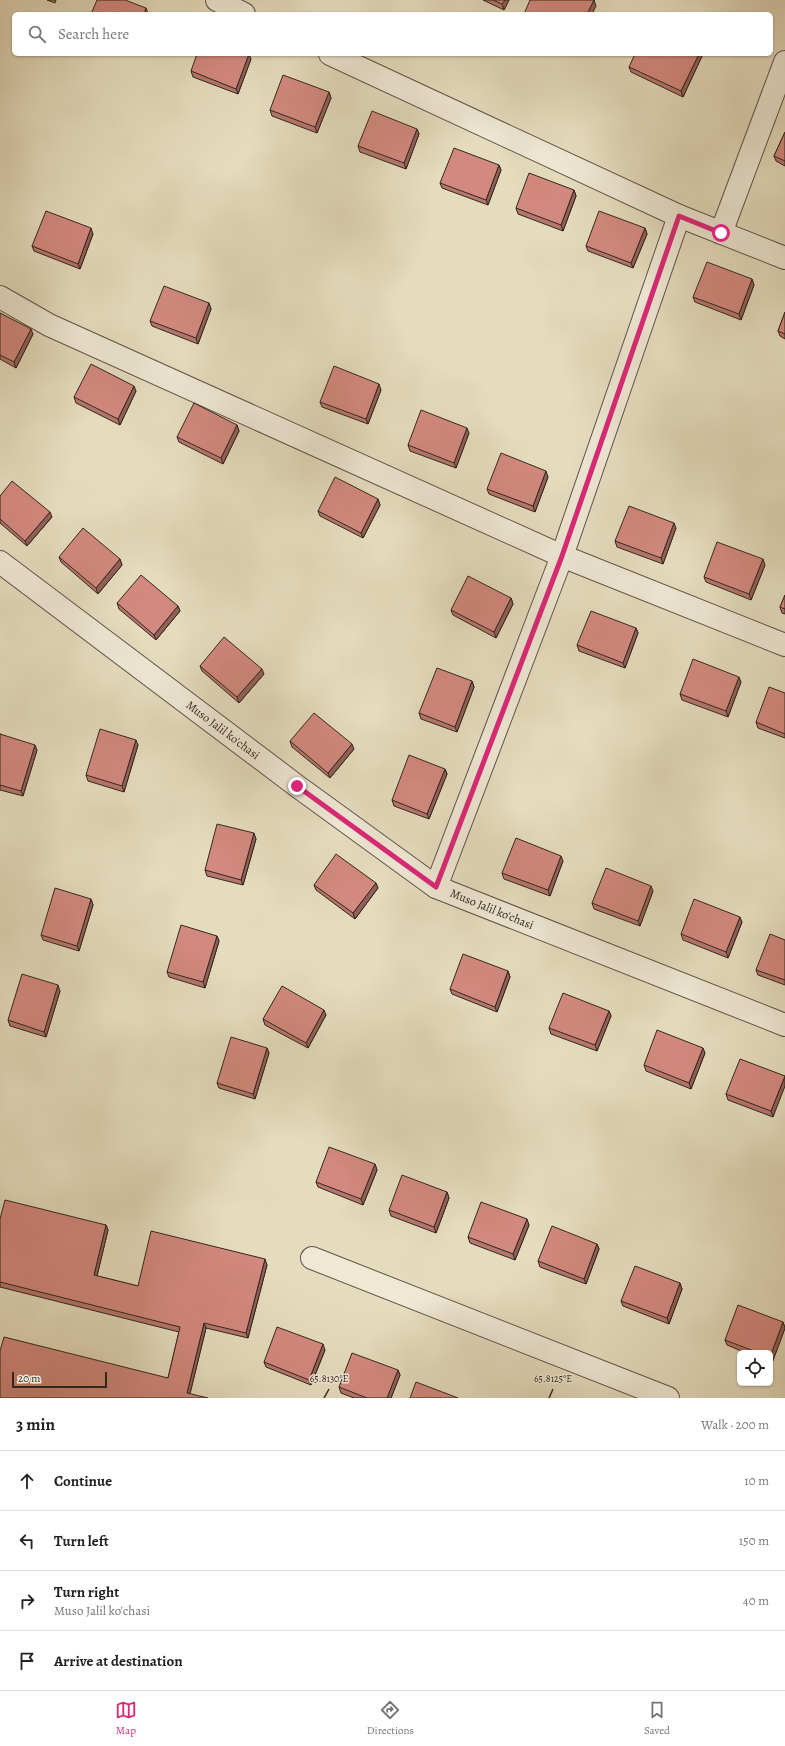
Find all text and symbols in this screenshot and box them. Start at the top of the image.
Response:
search box [12,12,773,56]
icon: search [26,23,48,45]
text: Search here [58,24,129,44]
route start [712,224,730,242]
street label: Muso Jalil ko'chasi [183,697,263,763]
route end [288,777,306,795]
street label: Muso Jalil ko'chasi [448,885,536,933]
map controls [737,1350,773,1386]
button: locate [737,1350,773,1386]
scale bar [12,1370,107,1389]
text: 20 m [18,1371,40,1386]
text: 65.8130°E [310,1372,348,1385]
text: 65.8125°E [534,1372,572,1385]
text: 3 min [16,1413,55,1436]
text: Walk · 200 m [701,1416,769,1433]
icon: ahead [16,1470,38,1492]
text: Continue [54,1471,112,1491]
text: 10 m [744,1472,769,1489]
icon: left [16,1530,38,1552]
text: Turn left [54,1531,109,1551]
text: 150 m [739,1532,769,1549]
text: Turn right [54,1582,119,1602]
icon: right [16,1590,38,1612]
text: 40 m [743,1592,769,1609]
text: Muso Jalil ko'chasi [54,1602,150,1619]
icon: arrive [16,1650,38,1672]
text: Arrive at destination [54,1651,183,1671]
tab: Map [115,1699,137,1738]
tab: Directions [367,1699,414,1738]
tab: Saved [644,1699,670,1738]

